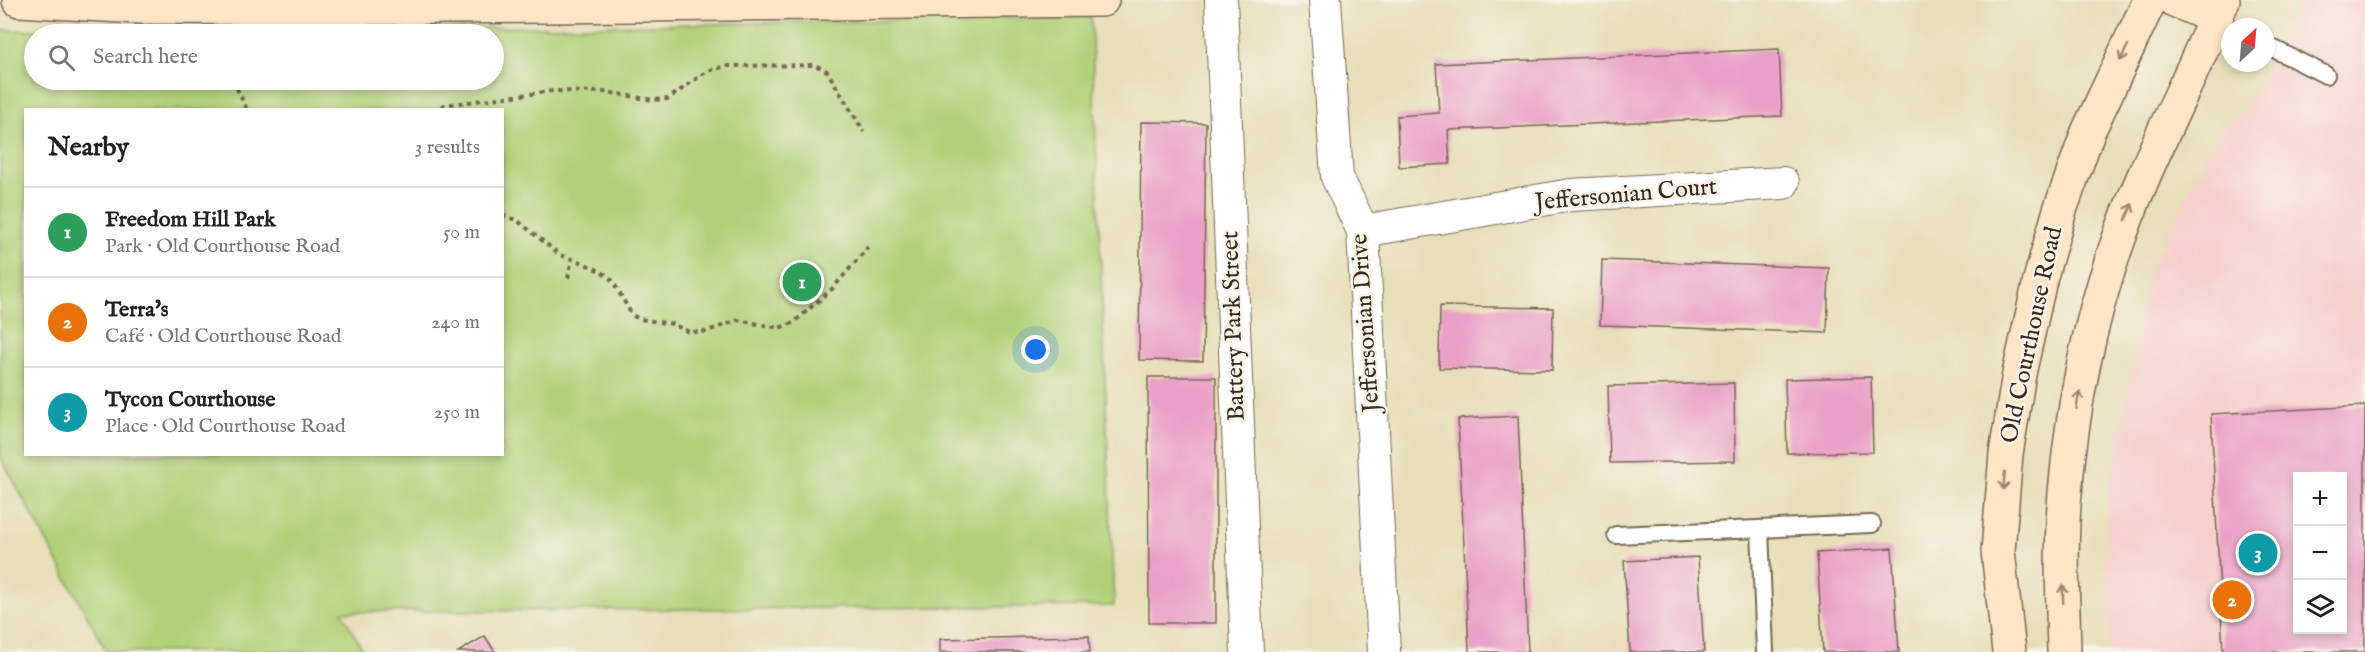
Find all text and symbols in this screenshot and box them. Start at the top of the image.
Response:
north arrow [2221,18,2275,72]
search box [24,24,504,90]
icon: search [45,41,78,74]
text: Search here [93,43,198,71]
one-way arrow [2118,43,2130,61]
text: Nearby [48,131,129,164]
text: 3 results [415,135,480,160]
street label: Jeffersonian Court [1531,172,1718,219]
one-way arrow [2125,203,2136,222]
text: Freedom Hill Park [105,206,276,234]
text: 1 [64,220,71,245]
text: 50 m [443,220,480,245]
street label: Old Courthouse Road [1994,224,2070,446]
street label: Battery Park Street [1215,230,1253,422]
street label: Jeffersonian Drive [1344,233,1388,416]
text: Park · Old Courthouse Road [105,234,340,259]
pin: 1 [782,260,822,304]
text: Terra's [105,296,169,324]
text: 2 [63,310,72,335]
text: 240 m [431,310,480,335]
text: Café · Old Courthouse Road [105,324,341,349]
your location [1021,335,1050,364]
text: Tycon Courthouse [105,386,275,414]
one-way arrow [2073,390,2084,410]
text: 3 [64,400,71,425]
text: 250 m [434,400,480,425]
text: Place · Old Courthouse Road [105,414,346,439]
one-way arrow [1998,470,2009,490]
map controls [2293,472,2347,634]
button: + [2293,472,2347,526]
button: − [2293,526,2347,580]
pin: 3 [2238,530,2278,576]
pin: 2 [2212,578,2252,622]
button: layers [2293,580,2347,634]
one-way arrow [2057,584,2068,604]

